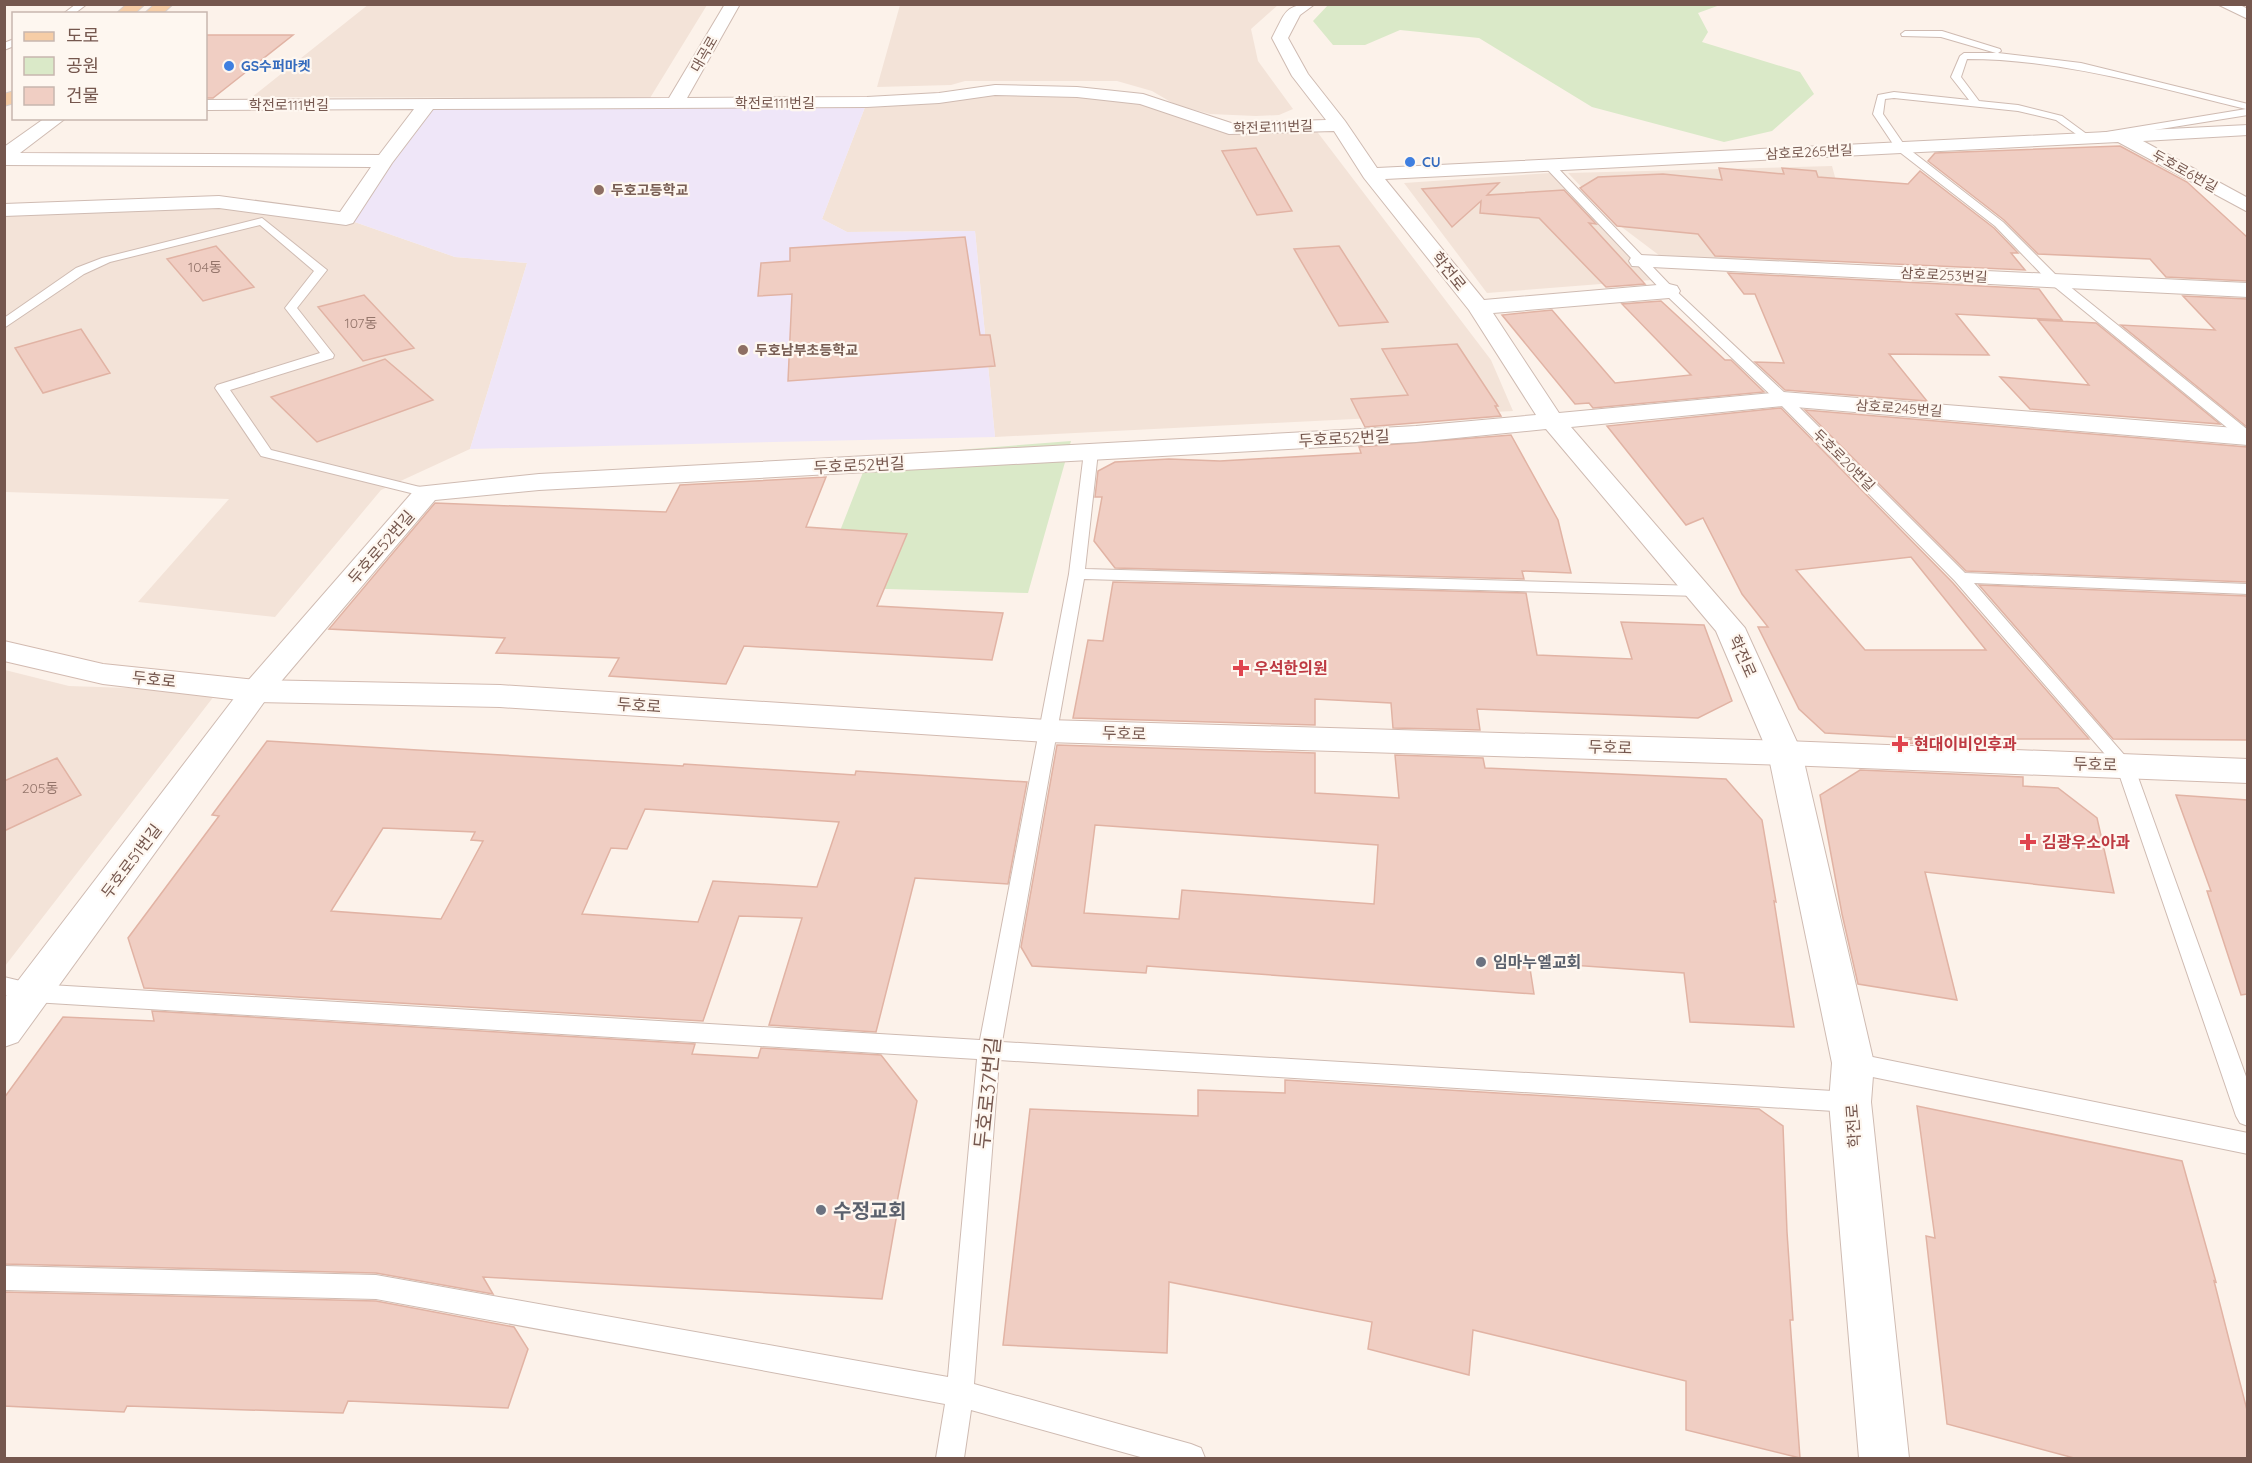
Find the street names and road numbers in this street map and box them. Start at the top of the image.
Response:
street label: 대곡로 [687,33,722,75]
street label: 학전로111번길 [735,94,815,112]
street label: 학전로111번길 [249,96,329,114]
street label: 학전로111번길 [1233,117,1313,137]
street label: 삼호로265번길 [1765,141,1853,163]
street label: 두호로6번길 [2149,146,2221,196]
street label: 학전로 [1427,248,1471,295]
street label: 삼호로253번길 [1900,264,1988,286]
street label: 삼호로245번길 [1855,396,1943,420]
street label: 두호로20번길 [1809,425,1879,495]
street label: 두호로52번길 [1298,426,1390,450]
street label: 두호로52번길 [813,453,905,477]
street label: 두호로52번길 [344,506,418,588]
street label: 학전로 [1725,632,1761,680]
street label: 두호로 [131,667,177,691]
street label: 두호로 [616,693,662,717]
street label: 두호로 [1102,722,1147,744]
street label: 두호로 [1588,736,1633,758]
street label: 두호로 [2073,753,2118,775]
street label: 두호로51번길 [96,820,166,902]
street label: 두호로37번길 [969,1036,1005,1150]
street label: 학전로 [1841,1103,1865,1149]

